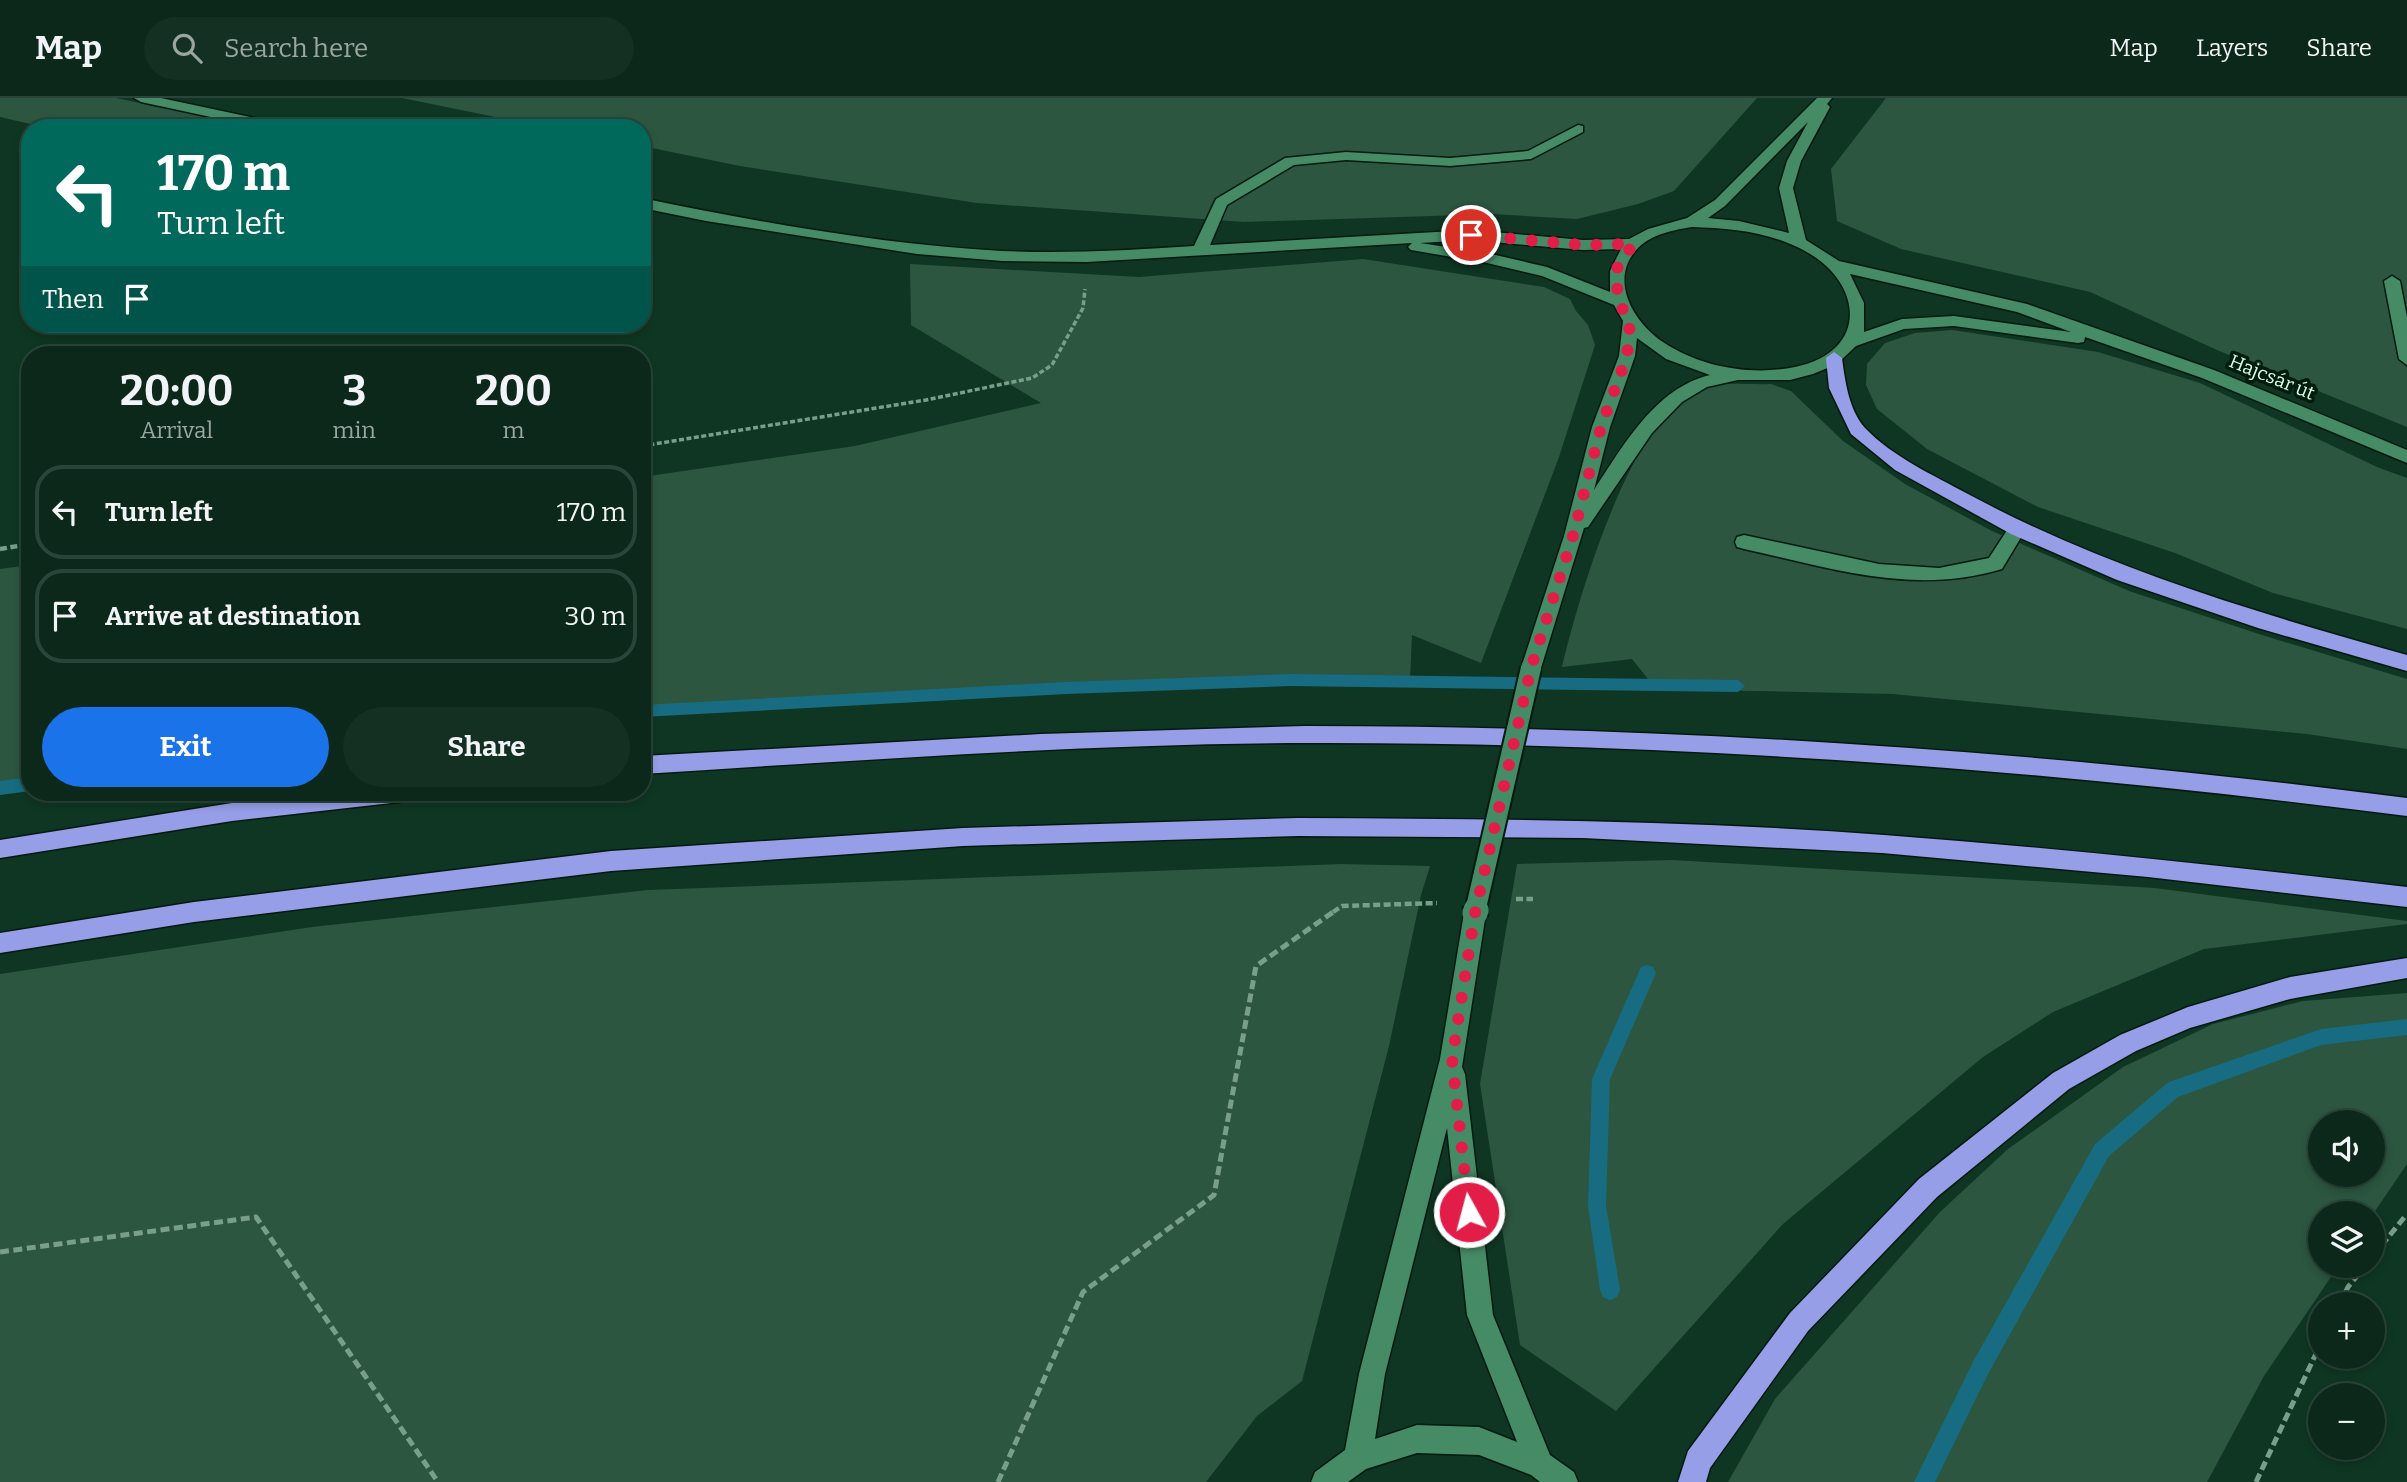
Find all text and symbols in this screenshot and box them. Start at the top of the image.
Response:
search box [144,17,634,80]
text: Map [35,28,102,68]
icon: search [168,29,206,67]
text: Search here [224,33,368,64]
text: Map [2110,34,2158,62]
text: Layers [2196,34,2268,62]
text: Share [2306,34,2372,62]
text: 170 m [157,144,290,203]
icon: left [42,147,133,238]
text: Turn left [157,204,285,242]
pin [1441,205,1501,265]
icon: arrive [1452,216,1490,254]
icon: arrive [118,280,156,318]
text: Then [42,284,104,315]
street label: Hajcsár út [2226,349,2318,405]
text: 20:00 [120,366,234,416]
text: 3 [342,366,366,416]
text: 200 [475,366,552,416]
text: Arrival [140,416,213,444]
text: min [333,416,376,444]
text: m [502,416,524,444]
icon: left [46,493,84,531]
text: Turn left [105,497,213,528]
text: 170 m [556,497,626,528]
icon: arrive [46,597,84,635]
text: Arrive at destination [105,601,360,632]
text: 30 m [565,601,626,632]
button: Exit [42,707,329,787]
button: Share [343,707,630,787]
map controls [2308,1110,2385,1460]
button: sound [2308,1110,2385,1187]
position arrow [1432,1175,1506,1249]
button: layers [2308,1201,2385,1278]
button: + [2308,1292,2385,1369]
button: − [2308,1383,2385,1460]

